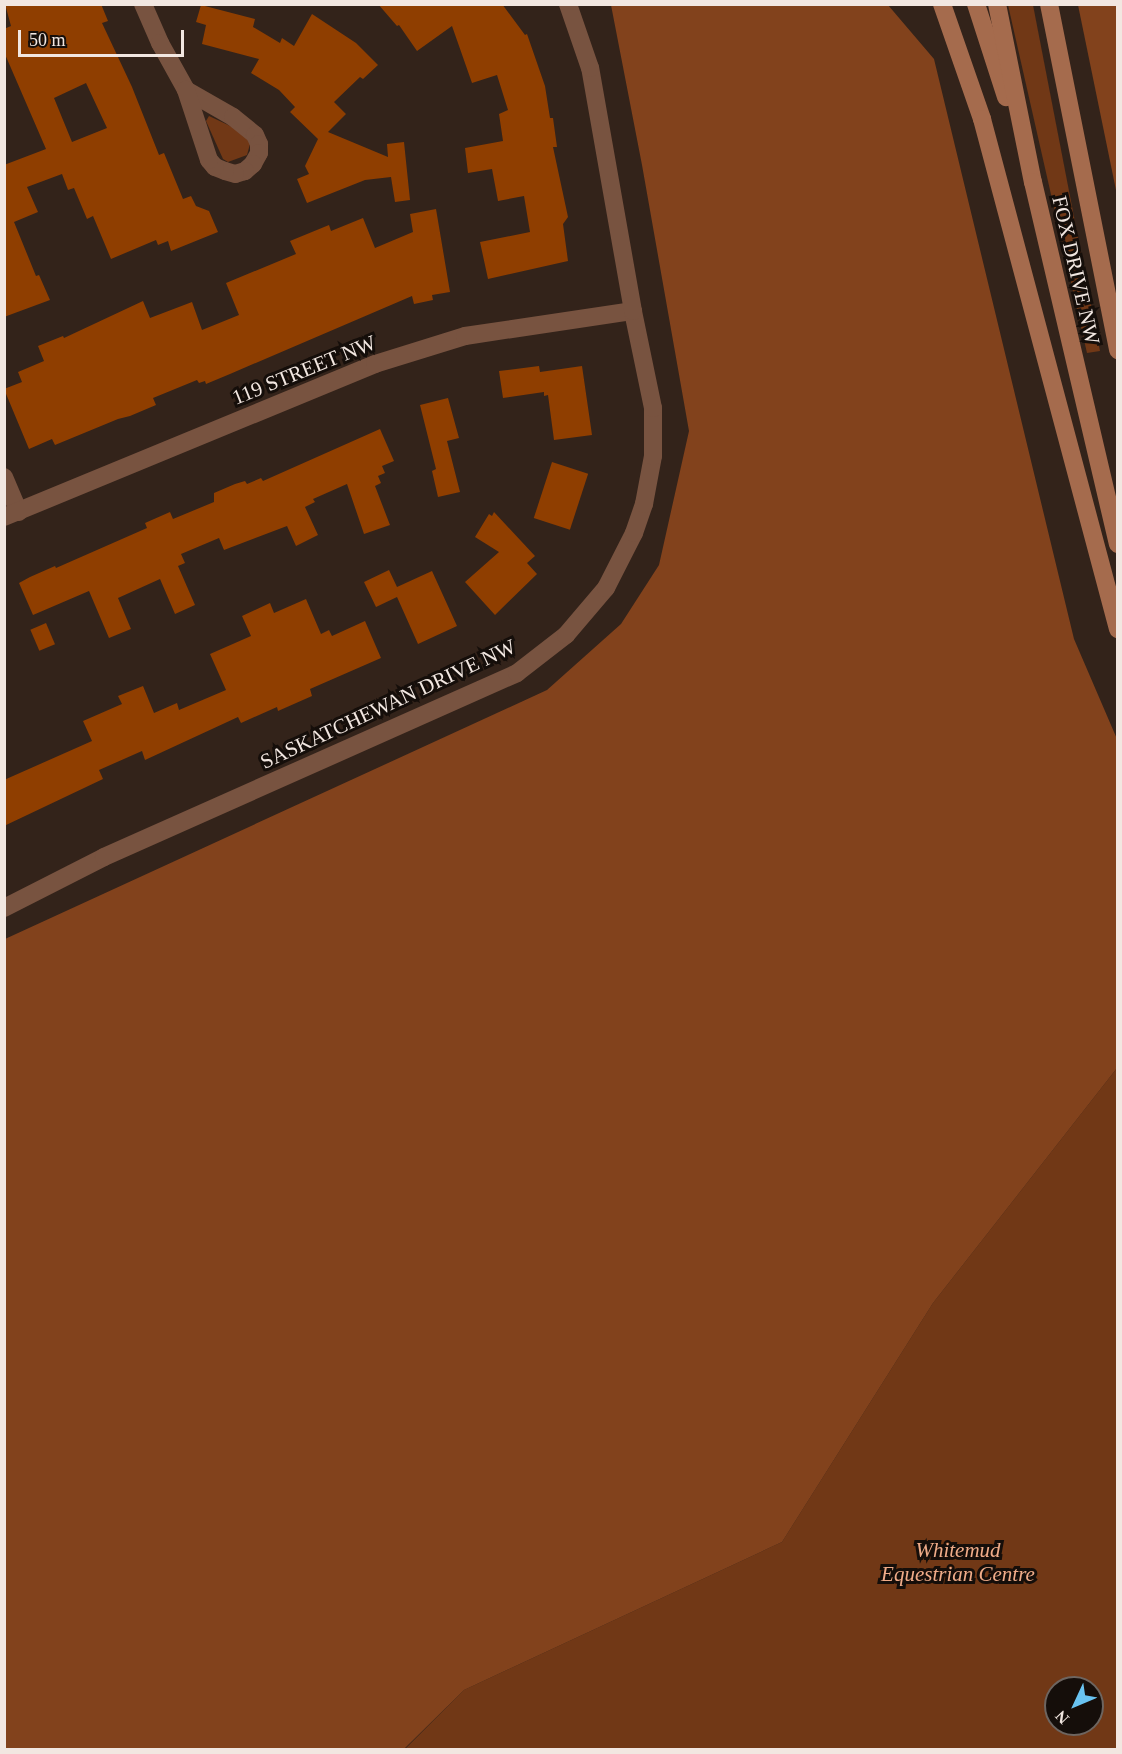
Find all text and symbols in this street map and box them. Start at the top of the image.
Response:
scale bar [21,18,188,56]
text: 50 m [29,30,66,50]
street label: FOX DRIVE NW [1047,193,1105,347]
street label: 119 STREET NW [228,330,380,410]
street label: SASKATCHEWAN DRIVE NW [256,634,520,774]
park label: Whitemud Equestrian Centre [881,1537,1035,1587]
north arrow [1044,1676,1104,1736]
text: N [1052,1707,1072,1728]

